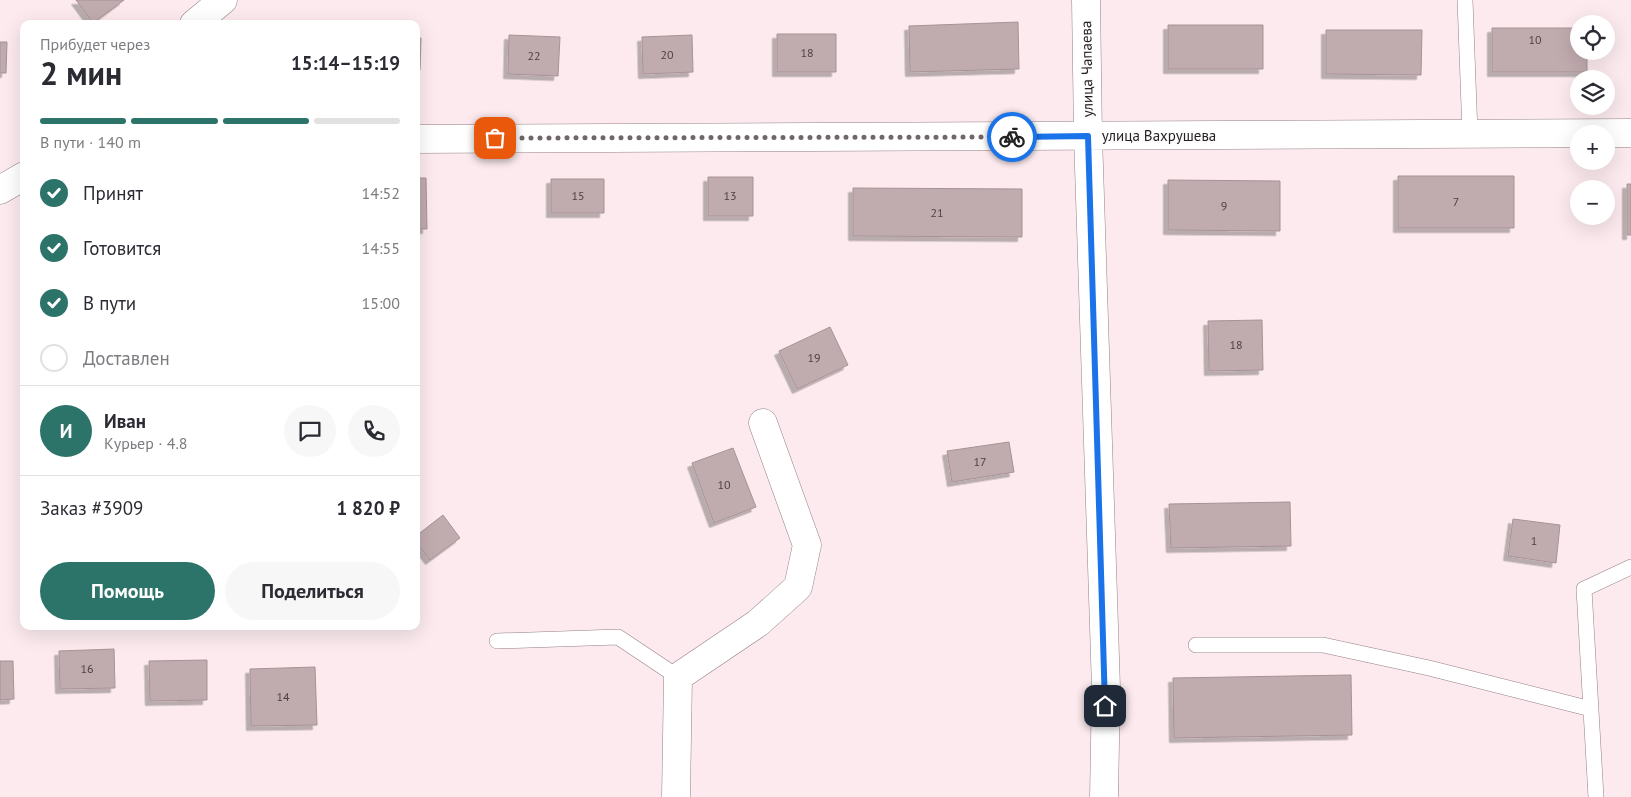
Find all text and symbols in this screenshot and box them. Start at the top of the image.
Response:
map controls [1570,15,1615,225]
button: locate [1570,15,1615,60]
street label: улица Чапаева [1076,20,1097,118]
house number: 10 [1528,32,1542,47]
text: Прибудет через [40,34,150,54]
house number: 18 [800,45,814,60]
house number: 20 [660,47,674,62]
house number: 22 [527,48,541,63]
text: 15:14–15:19 [291,51,400,75]
text: 2 мин [40,52,122,94]
button: layers [1570,70,1615,115]
courier [987,112,1037,162]
pin [474,117,516,159]
icon: bike [998,123,1026,151]
icon: bag [481,124,509,152]
button: + [1570,125,1615,170]
street label: улица Вахрушева [1102,126,1216,145]
text: В пути · 140 m [40,132,141,152]
icon: check [40,179,68,207]
button: − [1570,180,1615,225]
text: Принят [83,181,143,205]
text: 14:52 [362,183,400,203]
house number: 15 [571,188,585,203]
house number: 13 [723,188,737,203]
house number: 7 [1453,194,1459,209]
house number: 9 [1221,198,1227,213]
house number: 21 [930,205,944,220]
icon: check [40,234,68,262]
text: Готовится [83,236,161,260]
text: 14:55 [362,238,400,258]
icon: check [40,289,68,317]
text: В пути [83,291,136,315]
text: 15:00 [362,293,400,313]
house number: 18 [1229,337,1243,352]
text: Доставлен [83,346,170,370]
house number: 19 [807,350,821,365]
button: chat [284,405,336,457]
button: phone [348,405,400,457]
text: Иван [104,409,146,433]
text: И [60,419,72,443]
text: Курьер · 4.8 [104,433,188,453]
house number: 17 [973,454,987,469]
house number: 10 [717,477,731,492]
text: Заказ #3909 [40,496,143,520]
text: 1 820 ₽ [337,496,400,520]
house number: 1 [1531,533,1537,548]
button: Помощь [40,562,215,620]
button: Поделиться [225,562,400,620]
house number: 16 [80,661,94,676]
pin [1084,685,1126,727]
house number: 14 [276,689,290,704]
icon: home [1091,692,1119,720]

